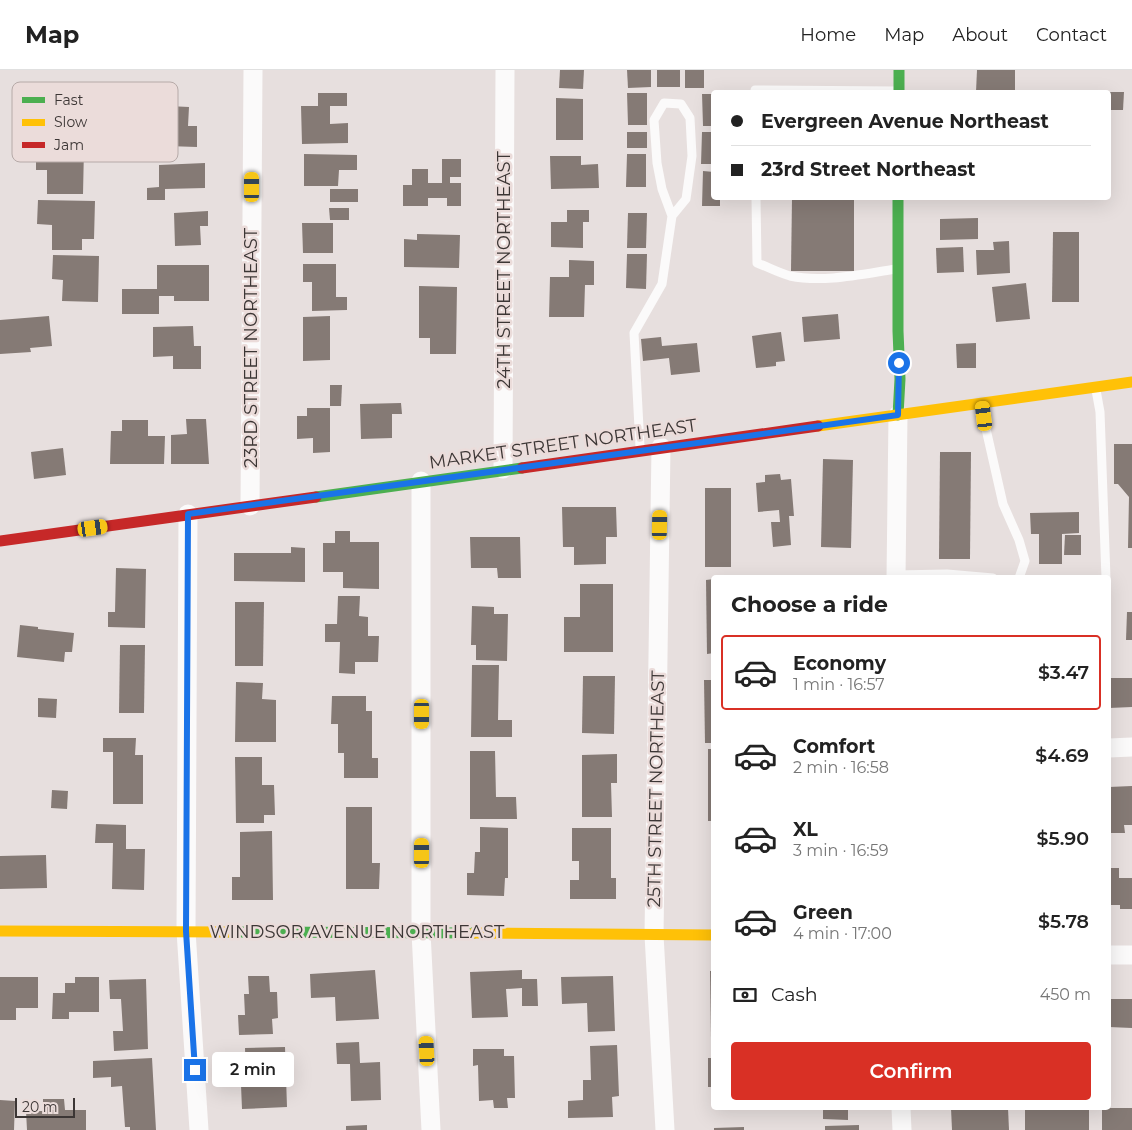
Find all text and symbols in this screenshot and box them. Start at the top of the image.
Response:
text: Map [25,20,79,49]
text: Home [800,24,856,46]
text: Map [884,24,924,46]
text: About [952,24,1008,46]
text: Contact [1036,24,1107,46]
legend [12,82,178,162]
text: Fast [54,91,84,109]
text: Evergreen Avenue Northeast [761,110,1049,133]
text: Slow [54,113,88,131]
text: Jam [53,136,84,154]
street label: 24TH STREET NORTHEAST [493,151,515,389]
text: 23rd Street Northeast [761,158,976,181]
car [244,172,259,202]
street label: 23RD STREET NORTHEAST [240,227,262,468]
route start [888,352,910,374]
car [974,400,993,432]
street label: MARKET STREET NORTHEAST [428,414,699,474]
car [652,510,667,540]
car [77,518,108,538]
text: Choose a ride [731,591,888,618]
icon: car [733,650,778,695]
text: Economy [793,652,886,675]
text: $3.47 [1038,661,1089,684]
street label: 25TH STREET NORTHEAST [643,670,669,908]
text: 1 min · 16:57 [793,675,885,694]
car [414,699,429,729]
icon: car [733,733,778,778]
text: Comfort [793,735,875,758]
text: $4.69 [1035,744,1089,767]
text: 2 min · 16:58 [793,758,889,777]
icon: car [733,816,778,861]
text: XL [793,818,818,841]
text: $5.90 [1037,827,1089,850]
car [414,838,429,868]
text: 3 min · 16:59 [793,841,888,860]
icon: car [733,899,778,944]
text: Green [793,901,853,924]
text: $5.78 [1038,910,1089,933]
street label: WINDSOR AVENUE NORTHEAST [210,921,505,943]
text: 4 min · 17:00 [793,924,892,943]
icon: cash [731,981,759,1009]
text: Cash [771,983,818,1006]
text: 450 m [1040,985,1091,1004]
car [418,1036,435,1066]
button: Confirm [731,1042,1091,1100]
callout: 2 min [212,1052,295,1088]
route end [184,1059,206,1081]
text: 2 min [230,1060,276,1079]
scale bar [15,1095,75,1118]
text: 20 m [22,1098,58,1116]

